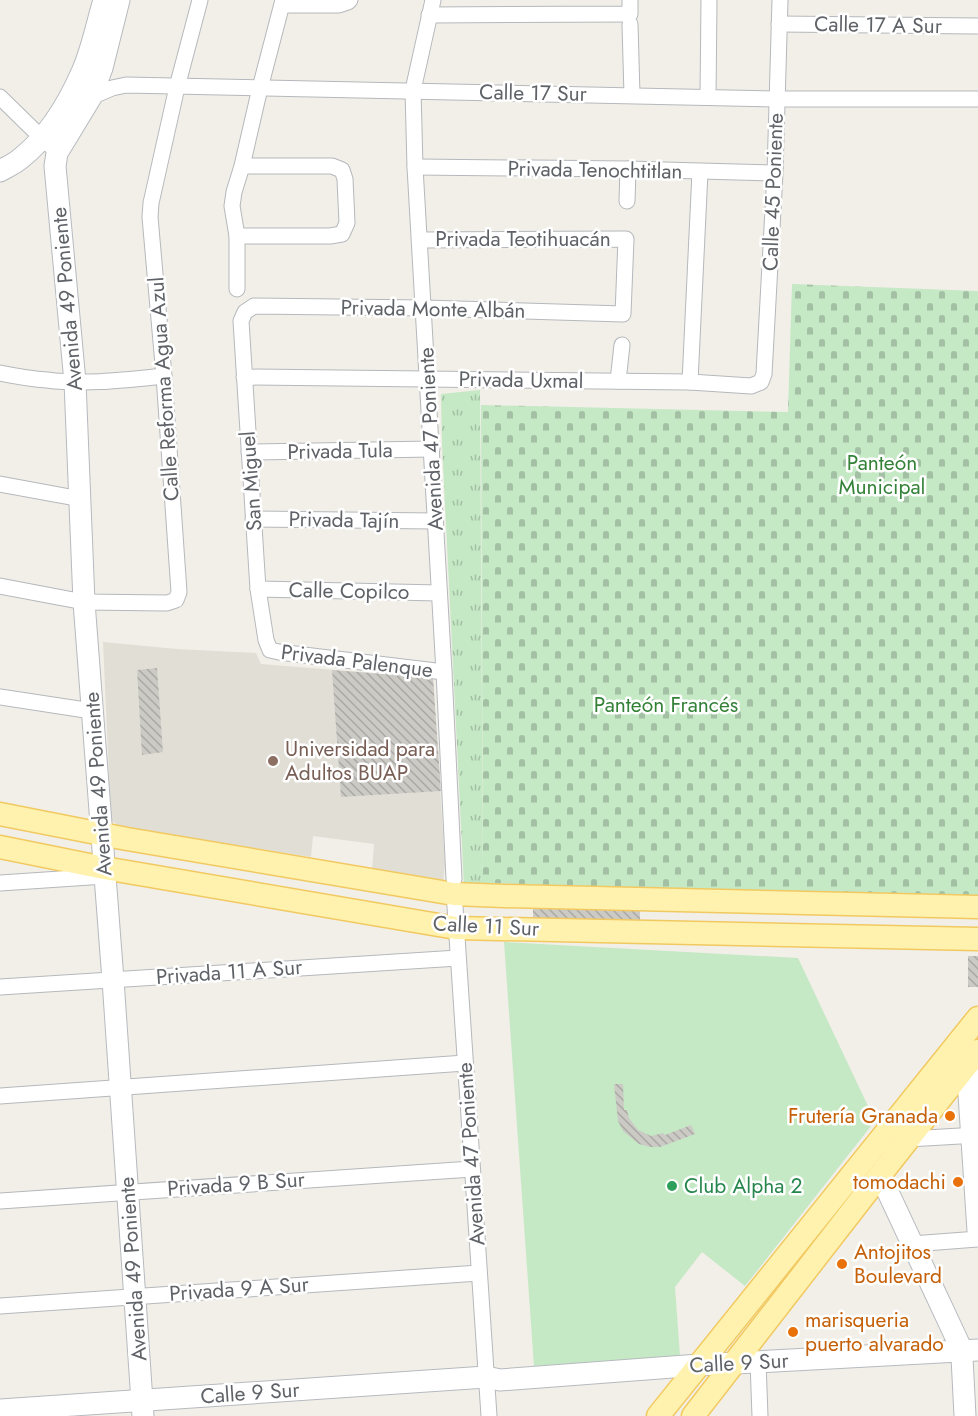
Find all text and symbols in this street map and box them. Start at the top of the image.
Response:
street label: Calle 17 A Sur [814,9,943,41]
street label: Calle 17 Sur [479,77,588,109]
street label: Calle 45 Poniente [755,112,791,272]
street label: Privada Tenochtitlan [507,153,683,187]
street label: Avenida 49 Poniente [44,206,90,392]
street label: Privada Teotihuacán [435,224,611,254]
street label: Calle Reforma Agua Azul [141,276,187,502]
street label: Privada Monte Albán [340,292,526,326]
street label: Avenida 47 Poniente [411,346,451,531]
street label: Privada Uxmal [458,364,584,396]
street label: San Miguel [233,430,269,532]
street label: Privada Tula [287,435,393,467]
park label: Panteón Municipal [839,448,925,502]
street label: Privada Tajín [288,504,400,536]
street label: Calle Copilco [288,575,410,607]
street label: Privada Palenque [279,637,435,685]
park label: Panteón Francés [594,690,738,720]
street label: Avenida 49 Poniente [77,691,119,877]
place label: Universidad para Adultos BUAP [285,734,435,788]
marker: Universidad para Adultos BUAP [266,754,280,768]
street label: Calle 11 Sur [432,908,541,944]
street label: Privada 11 A Sur [155,952,304,992]
street label: Avenida 47 Poniente [450,1061,492,1247]
place label: Frutería Granada [788,1101,938,1131]
marker: Frutería Granada [943,1109,957,1123]
street label: Privada 9 B Sur [166,1164,306,1204]
place label: tomodachi [853,1167,946,1197]
place label: Club Alpha 2 [684,1171,803,1201]
marker: tomodachi [951,1175,965,1189]
street label: Avenida 49 Poniente [112,1176,154,1362]
marker: Club Alpha 2 [665,1179,679,1193]
place label: Antojitos Boulevard [854,1237,942,1291]
marker: Antojitos Boulevard [835,1257,849,1271]
street label: Privada 9 A Sur [168,1269,311,1309]
place label: marisqueria puerto alvarado [805,1305,944,1359]
marker: marisqueria puerto alvarado [786,1325,800,1339]
street label: Calle 9 Sur [689,1345,790,1381]
street label: Calle 9 Sur [199,1375,301,1411]

